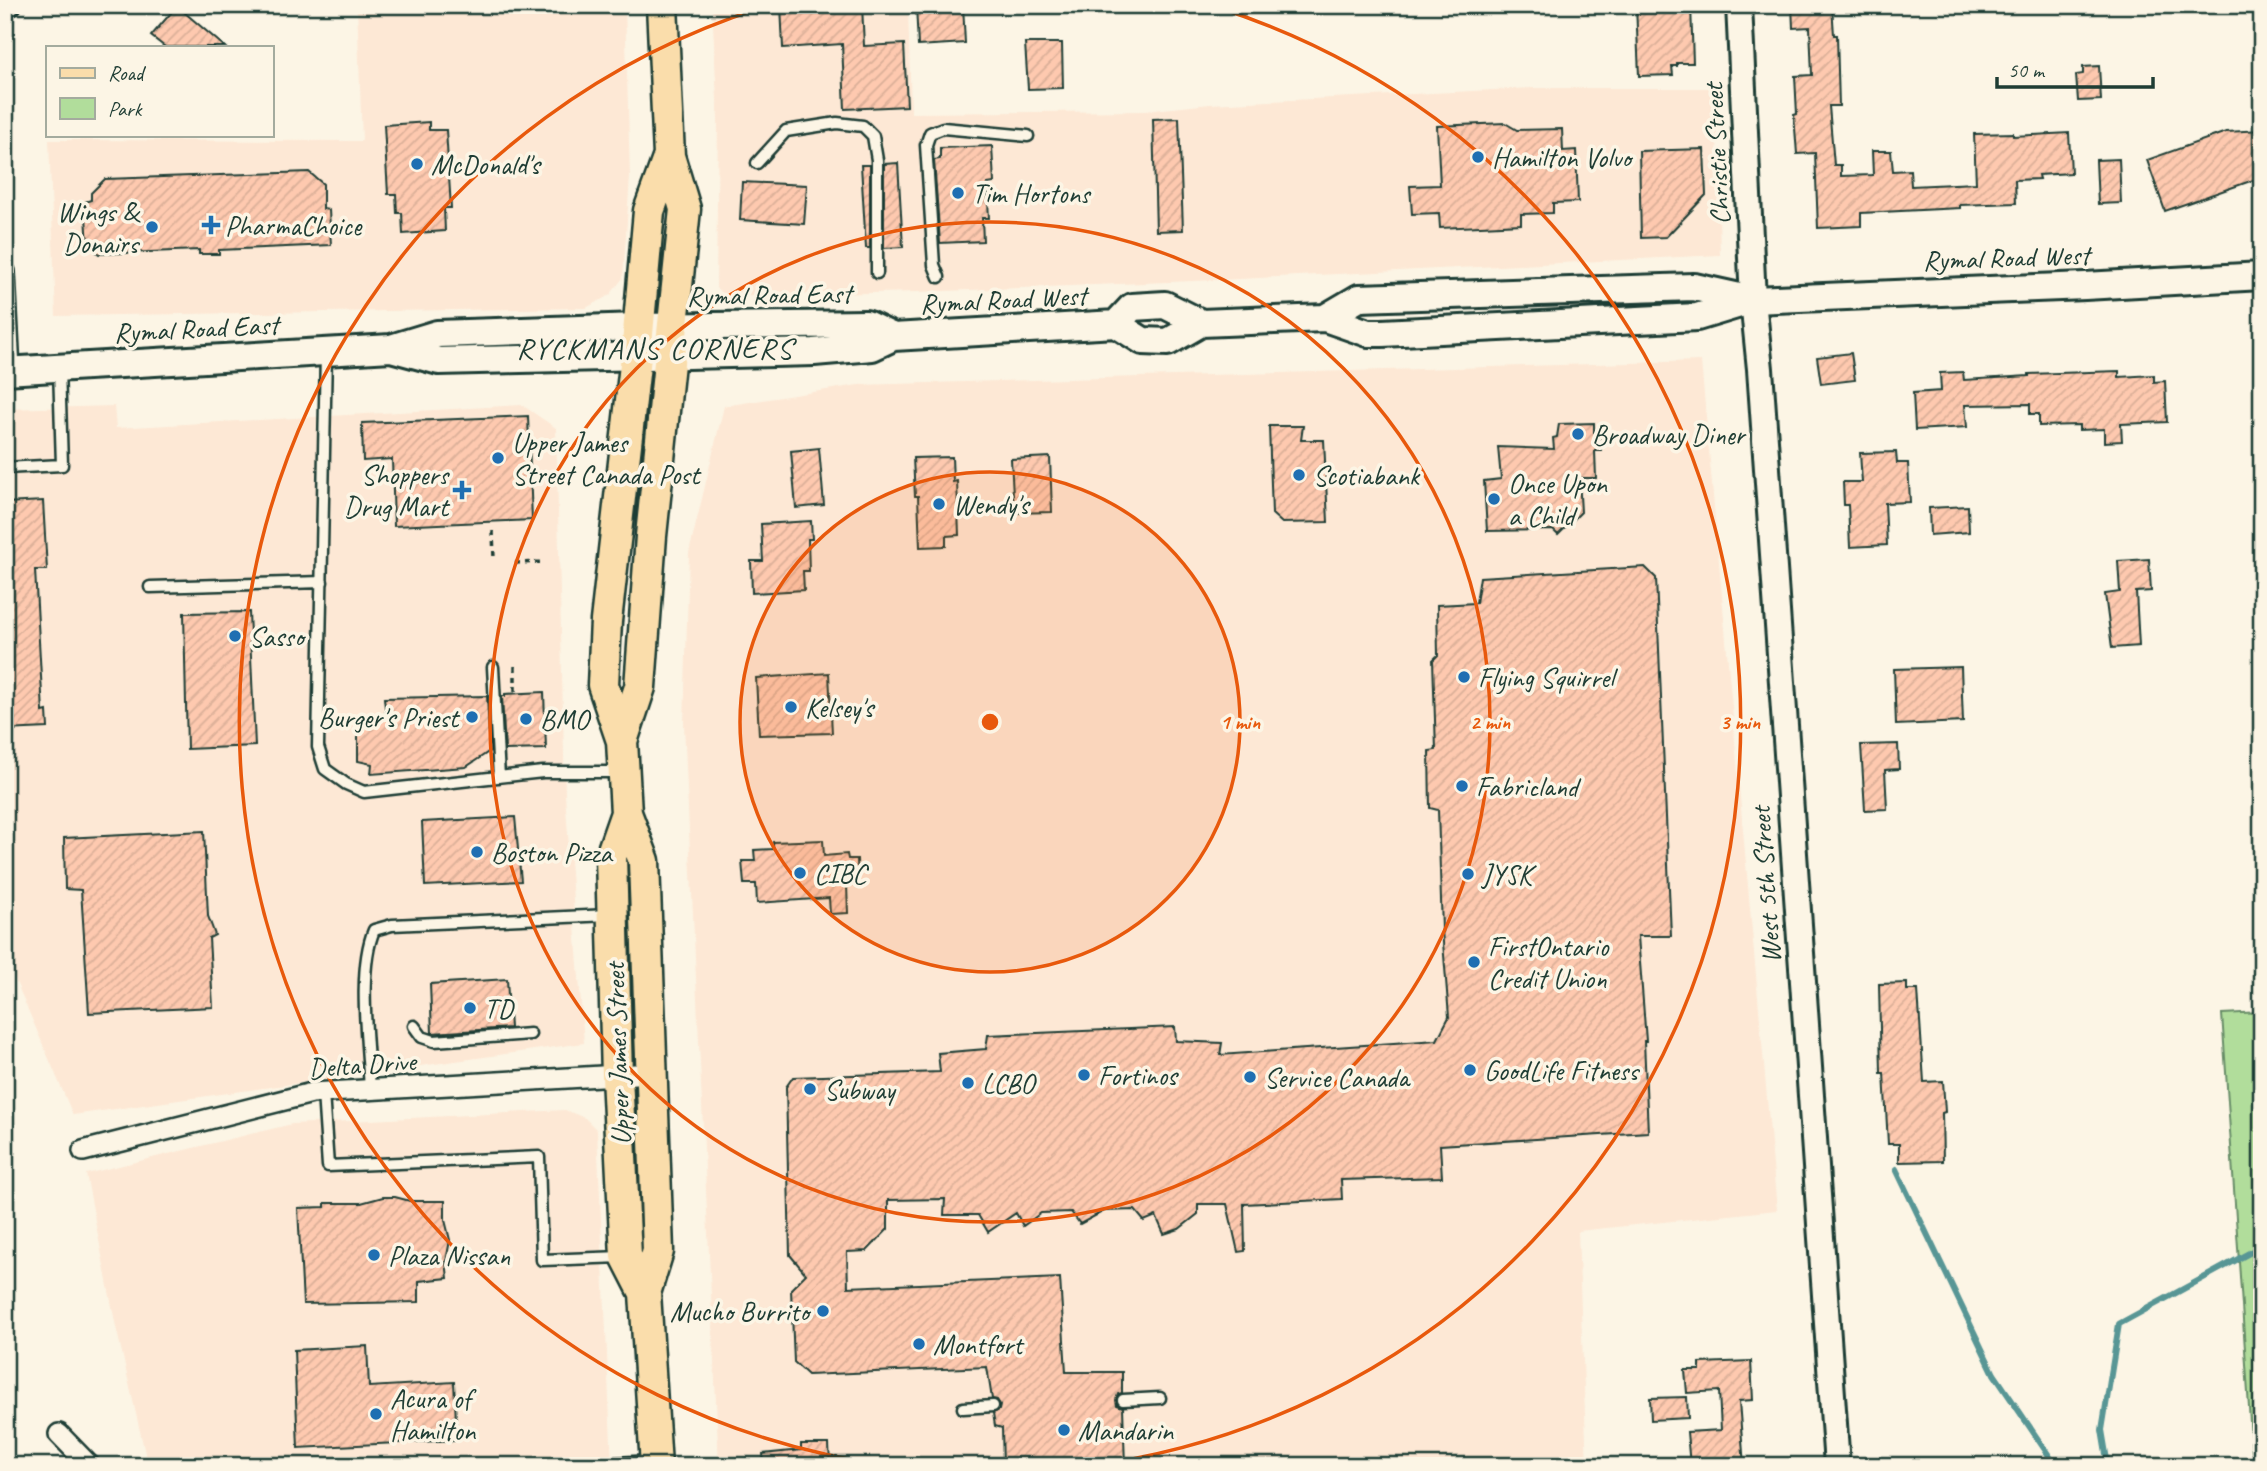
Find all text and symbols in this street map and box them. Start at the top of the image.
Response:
legend [46,46,273,136]
scale bar [1997,46,2153,90]
text: 50 m [2008,57,2046,83]
text: Road [108,60,147,86]
street label: Christie Street [1695,79,1738,226]
text: Park [108,96,143,122]
place label: Hamilton Volvo [1492,140,1634,175]
place label: McDonald's [431,147,542,182]
marker: Hamilton Volvo [1470,149,1486,165]
marker: McDonald's [409,156,425,172]
place label: Tim Hortons [972,176,1092,211]
marker: Tim Hortons [950,185,966,201]
place label: Wings & Donairs [57,194,141,261]
place label: PharmaChoice [225,208,363,243]
marker: PharmaChoice [203,217,219,233]
marker: Wings & Donairs [144,219,160,235]
street label: Rymal Road West [1922,237,2094,278]
street label: Rymal Road East [686,276,855,313]
street label: Rymal Road West [919,277,1091,321]
street label: Rymal Road East [113,307,283,350]
district label: RYCKMANS CORNERS [517,329,797,367]
place label: Broadway Diner [1592,417,1747,452]
place label: Upper James Street Canada Post [512,425,702,492]
marker: Broadway Diner [1570,426,1586,442]
marker: Upper James Street Canada Post [490,450,506,466]
place label: Shoppers Drug Mart [344,457,451,524]
place label: Scotiabank [1313,458,1421,493]
place label: Once Upon a Child [1508,466,1608,533]
marker: Scotiabank [1291,467,1307,483]
marker: Shoppers Drug Mart [454,482,470,498]
place label: Wendy's [953,487,1031,522]
marker: Once Upon a Child [1486,491,1502,507]
marker: Wendy's [931,496,947,512]
place label: Sasso [249,619,307,654]
marker: Sasso [227,628,243,644]
place label: Flying Squirrel [1478,660,1619,695]
marker: Flying Squirrel [1456,669,1472,685]
place label: Kelsey's [805,690,875,725]
marker: Kelsey's [783,699,799,715]
place label: Burger's Priest [318,700,461,735]
place label: BMO [540,702,592,737]
marker: Burger's Priest [464,709,480,725]
text: 1 min [1220,709,1260,735]
text: 2 min [1470,709,1510,735]
text: 3 min [1720,709,1760,735]
centre of rings [978,710,1002,734]
marker: BMO [518,711,534,727]
place label: Fabricland [1476,769,1582,804]
marker: Fabricland [1454,778,1470,794]
street label: West 5th Street [1742,803,1788,964]
place label: Boston Pizza [491,835,613,870]
marker: Boston Pizza [469,844,485,860]
place label: CIBC [814,856,870,891]
place label: JYSK [1480,857,1538,892]
marker: CIBC [792,865,808,881]
marker: JYSK [1460,866,1476,882]
place label: FirstOntario Credit Union [1488,929,1610,996]
marker: FirstOntario Credit Union [1466,954,1482,970]
street label: Upper James Street [597,960,638,1146]
place label: TD [484,991,515,1026]
marker: TD [462,1000,478,1016]
street label: Delta Drive [307,1043,419,1086]
place label: GoodLife Fitness [1484,1053,1640,1088]
place label: Fortinos [1098,1058,1179,1093]
place label: Service Canada [1264,1060,1411,1095]
marker: GoodLife Fitness [1462,1062,1478,1078]
place label: LCBO [982,1066,1037,1101]
marker: Fortinos [1076,1067,1092,1083]
marker: Service Canada [1242,1069,1258,1085]
place label: Subway [824,1072,897,1107]
marker: LCBO [960,1075,976,1091]
marker: Subway [802,1081,818,1097]
place label: Plaza Nissan [388,1238,510,1273]
marker: Plaza Nissan [366,1247,382,1263]
place label: Mucho Burrito [670,1294,812,1329]
marker: Mucho Burrito [815,1303,831,1319]
place label: Montfort [933,1327,1025,1362]
marker: Montfort [911,1336,927,1352]
place label: Acura of Hamilton [390,1381,477,1448]
marker: Acura of Hamilton [368,1406,384,1422]
place label: Mandarin [1078,1413,1175,1448]
marker: Mandarin [1056,1422,1072,1438]

